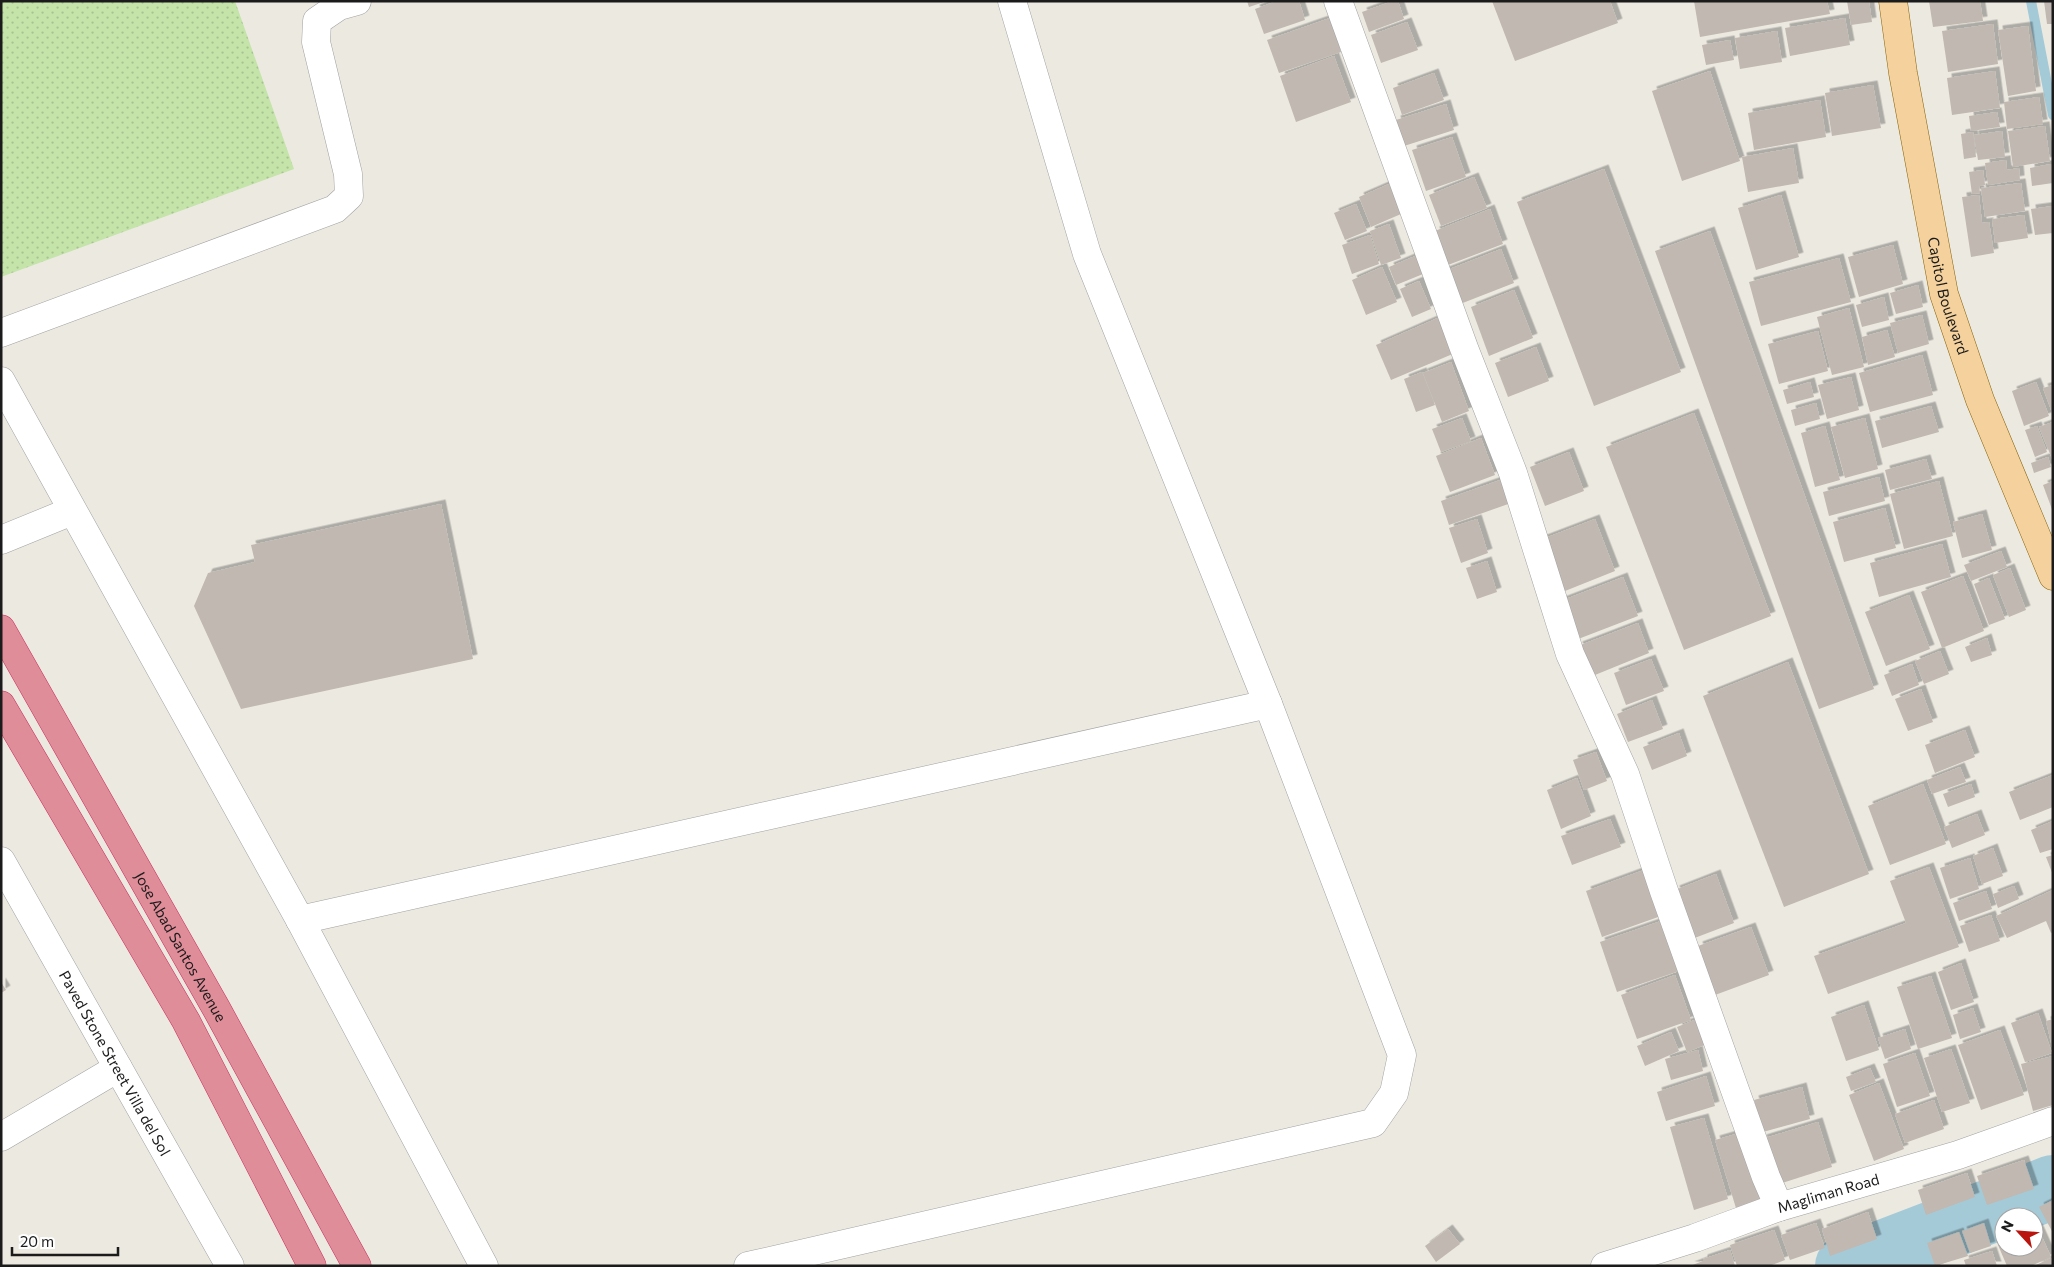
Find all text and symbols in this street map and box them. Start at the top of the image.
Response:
street label: Capitol Boulevard [1925,235,1973,357]
street label: Jose Abad Santos Avenue [131,868,231,1025]
street label: Paved Stone Street Villa del Sol [56,967,175,1159]
street label: Magliman Road [1775,1169,1881,1216]
north arrow [1994,1207,2044,1257]
text: N [1997,1218,2017,1235]
scale bar [12,1224,119,1256]
text: 20 m [20,1232,54,1250]

